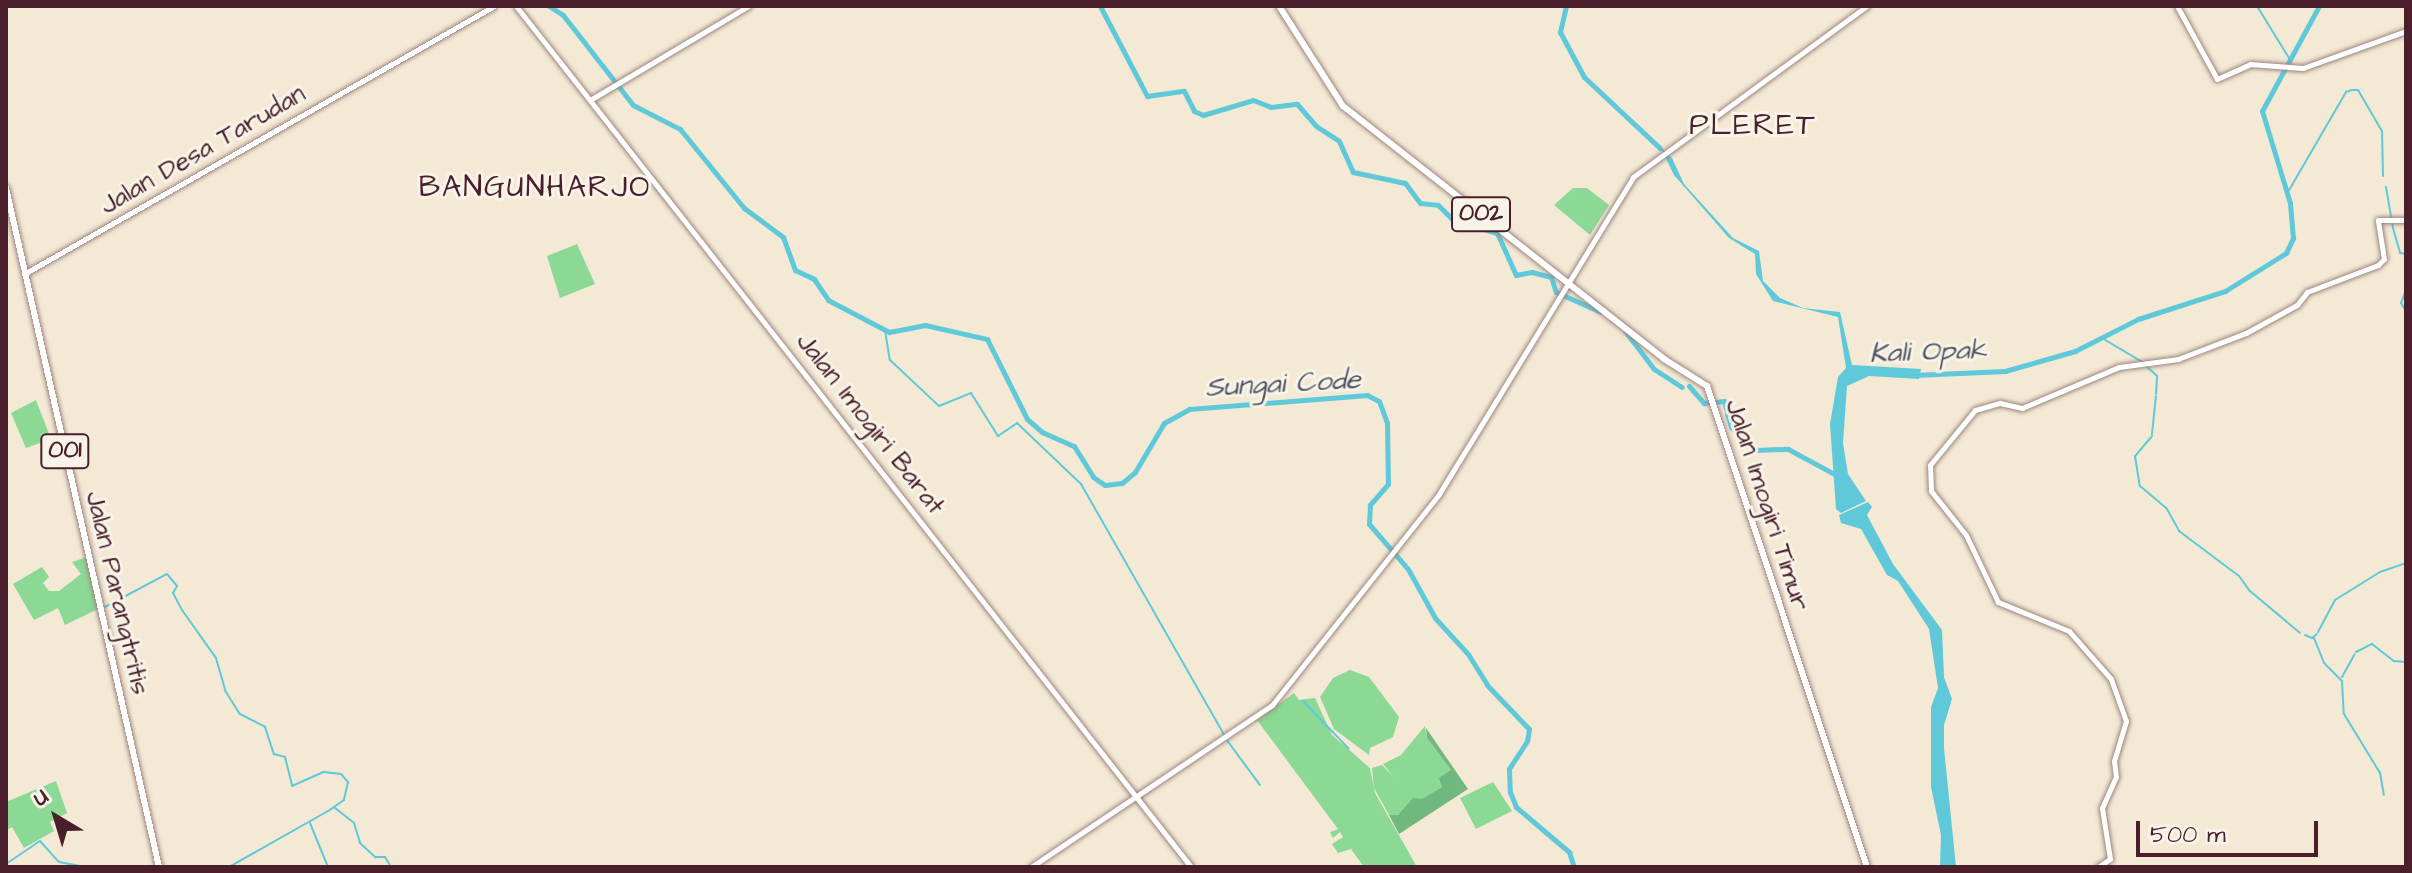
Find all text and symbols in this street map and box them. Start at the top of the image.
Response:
street label: Jalan Desa Tarudan [95,79,311,221]
district label: PLERET [1689,107,1817,143]
district label: BANGUNHARJO [419,169,651,205]
road number: 002 [1449,194,1513,234]
street label: Jalan Imogiri Barat [789,327,951,521]
water label: Kali Opak [1869,333,1987,371]
water label: Sungai Code [1205,363,1361,405]
street label: Jalan Imogiri Timur [1718,395,1816,615]
road number: 001 [39,431,91,471]
street label: Jalan Parangtritis [78,488,156,698]
north arrow [16,777,96,857]
text: U [26,782,55,814]
scale bar [2140,805,2322,855]
text: 500 m [2150,818,2226,852]

